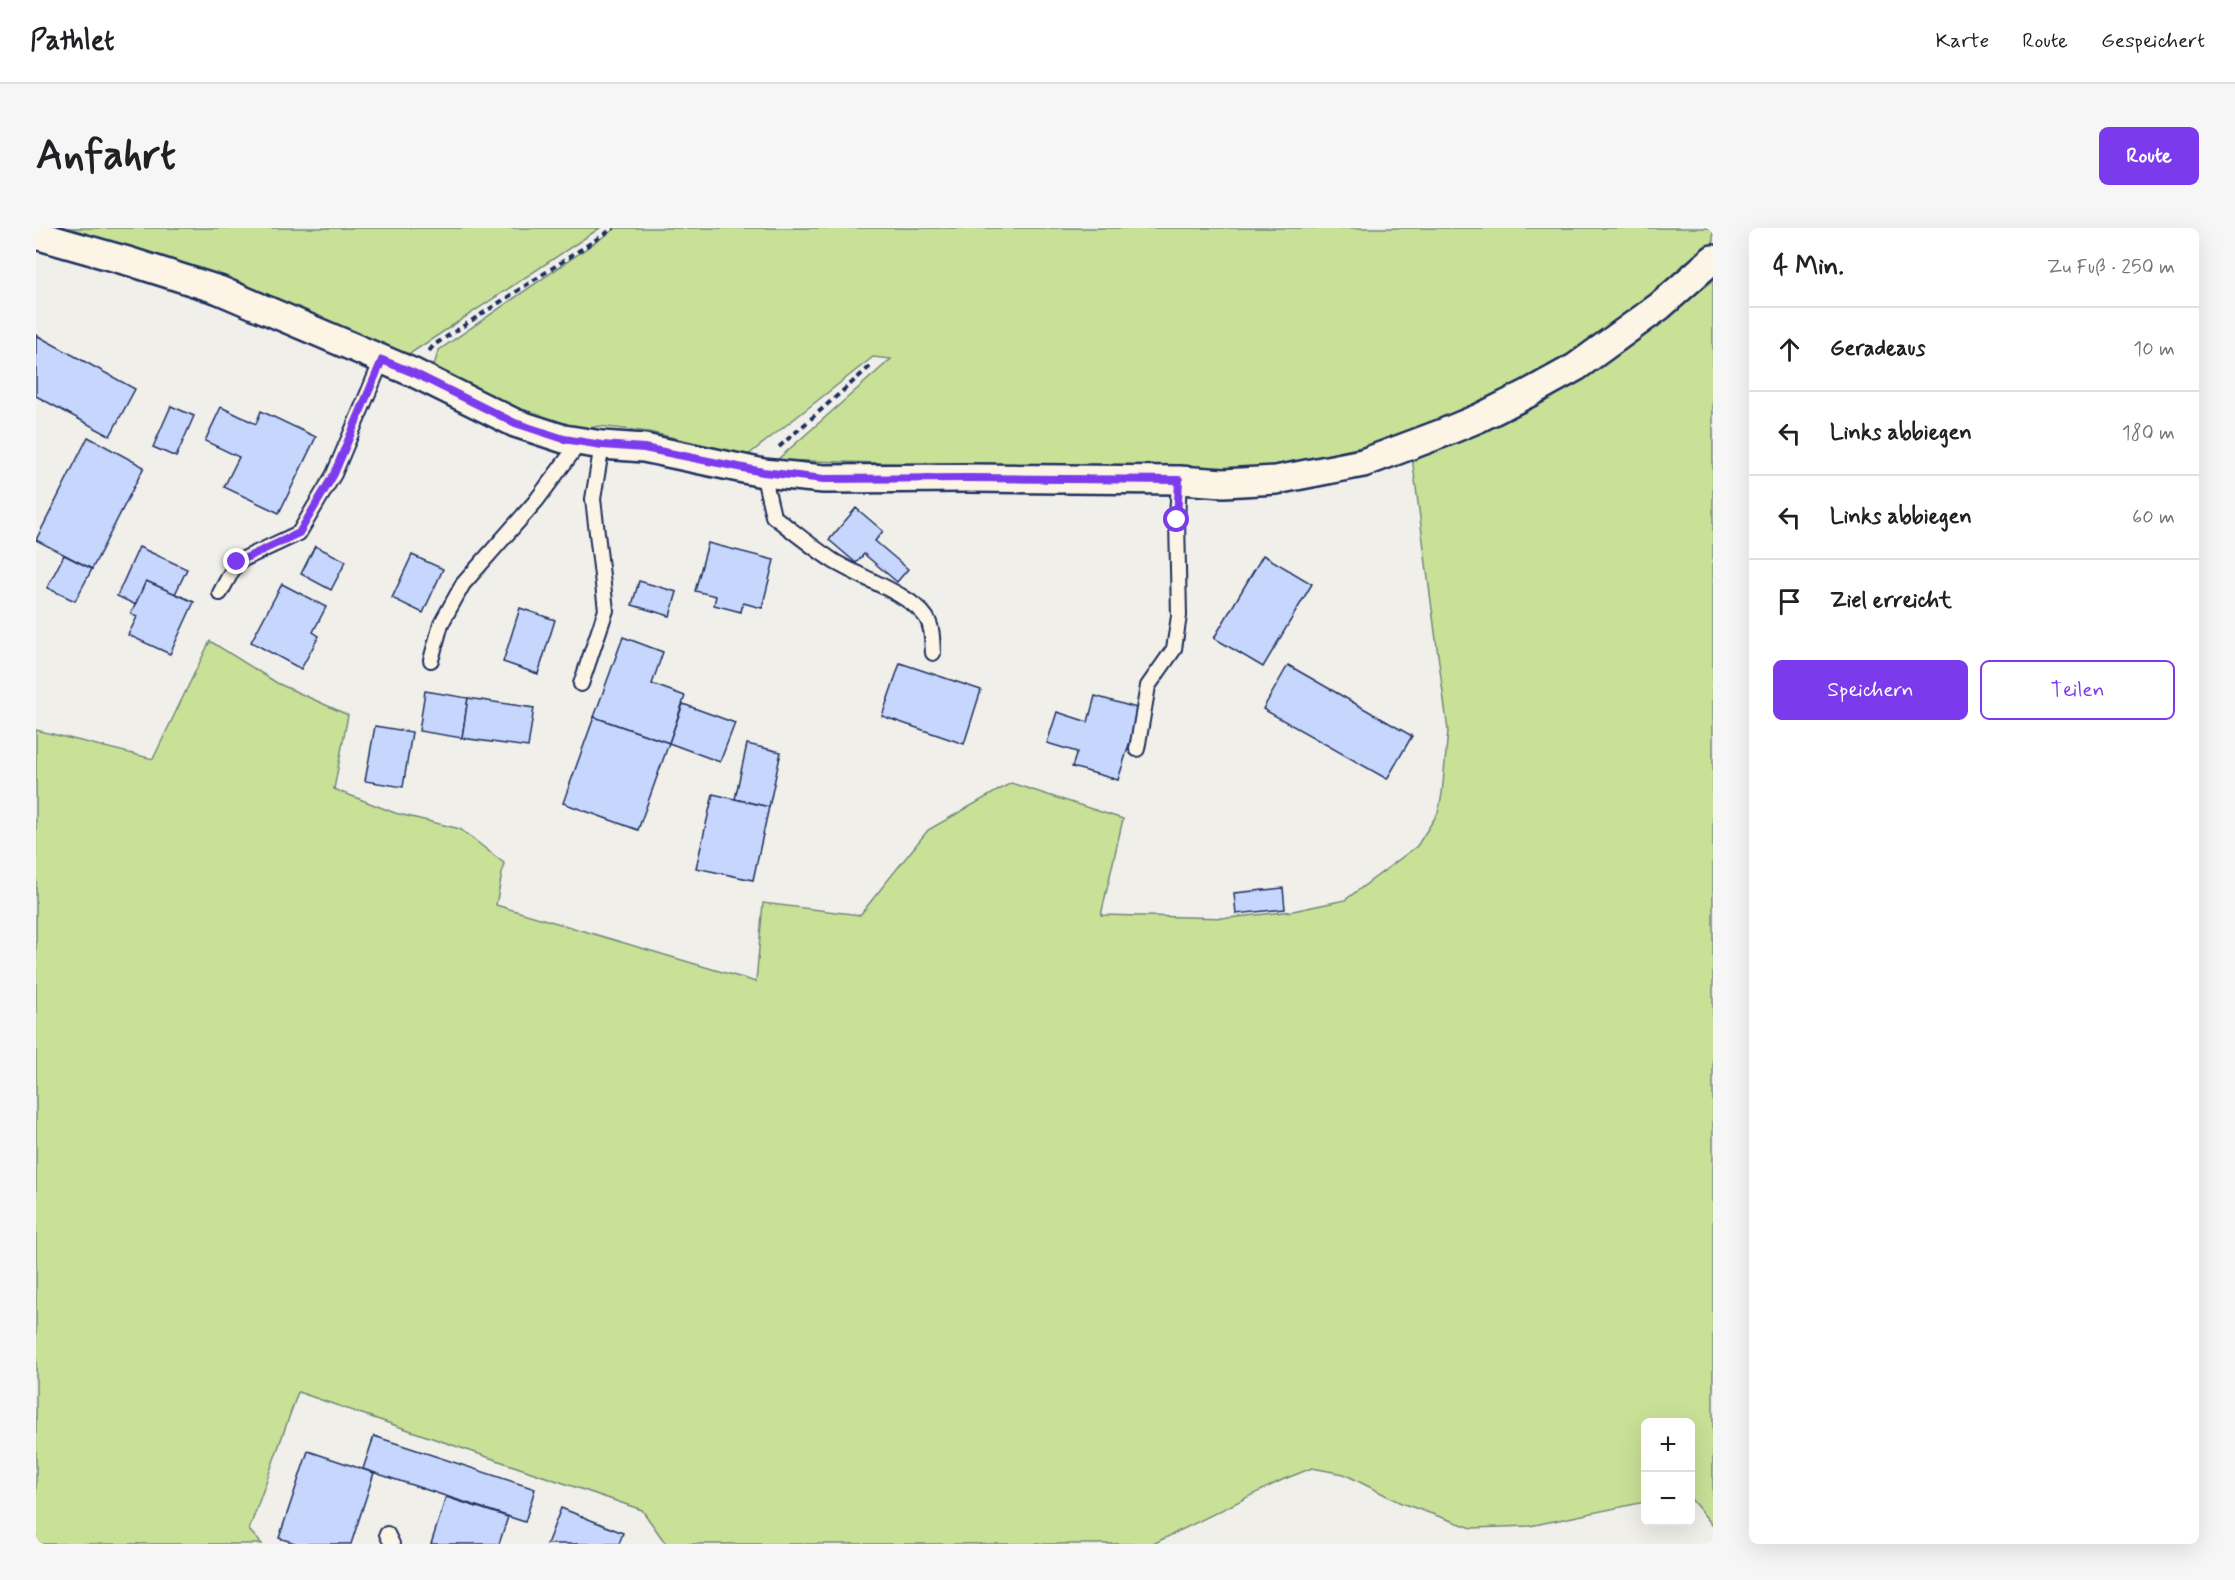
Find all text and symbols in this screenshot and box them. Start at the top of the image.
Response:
text: Pathlet [30,23,114,60]
text: Karte [1936,27,1989,55]
text: Route [2022,27,2068,55]
text: Gespeichert [2101,27,2205,55]
button: Route [2099,127,2199,185]
text: Anfahrt [36,129,176,184]
text: 4 Min. [1773,250,1844,284]
text: Zu Fuß · 250 m [2047,254,2175,281]
icon: ahead [1773,333,1806,366]
text: Geradeaus [1830,335,1925,363]
text: 10 m [2133,336,2175,363]
icon: left [1773,417,1806,450]
text: Links abbiegen [1830,419,1972,447]
text: 180 m [2122,420,2175,447]
icon: left [1773,501,1806,534]
text: Links abbiegen [1830,503,1972,531]
text: 60 m [2132,504,2175,531]
route start [1163,506,1189,532]
route end [223,548,249,574]
icon: arrive [1773,585,1806,618]
text: Ziel erreicht [1830,587,1952,615]
button: Speichern [1773,660,1968,720]
button: Teilen [1980,660,2175,720]
map controls [1641,1418,1695,1526]
button: + [1641,1418,1695,1472]
button: − [1641,1472,1695,1526]

